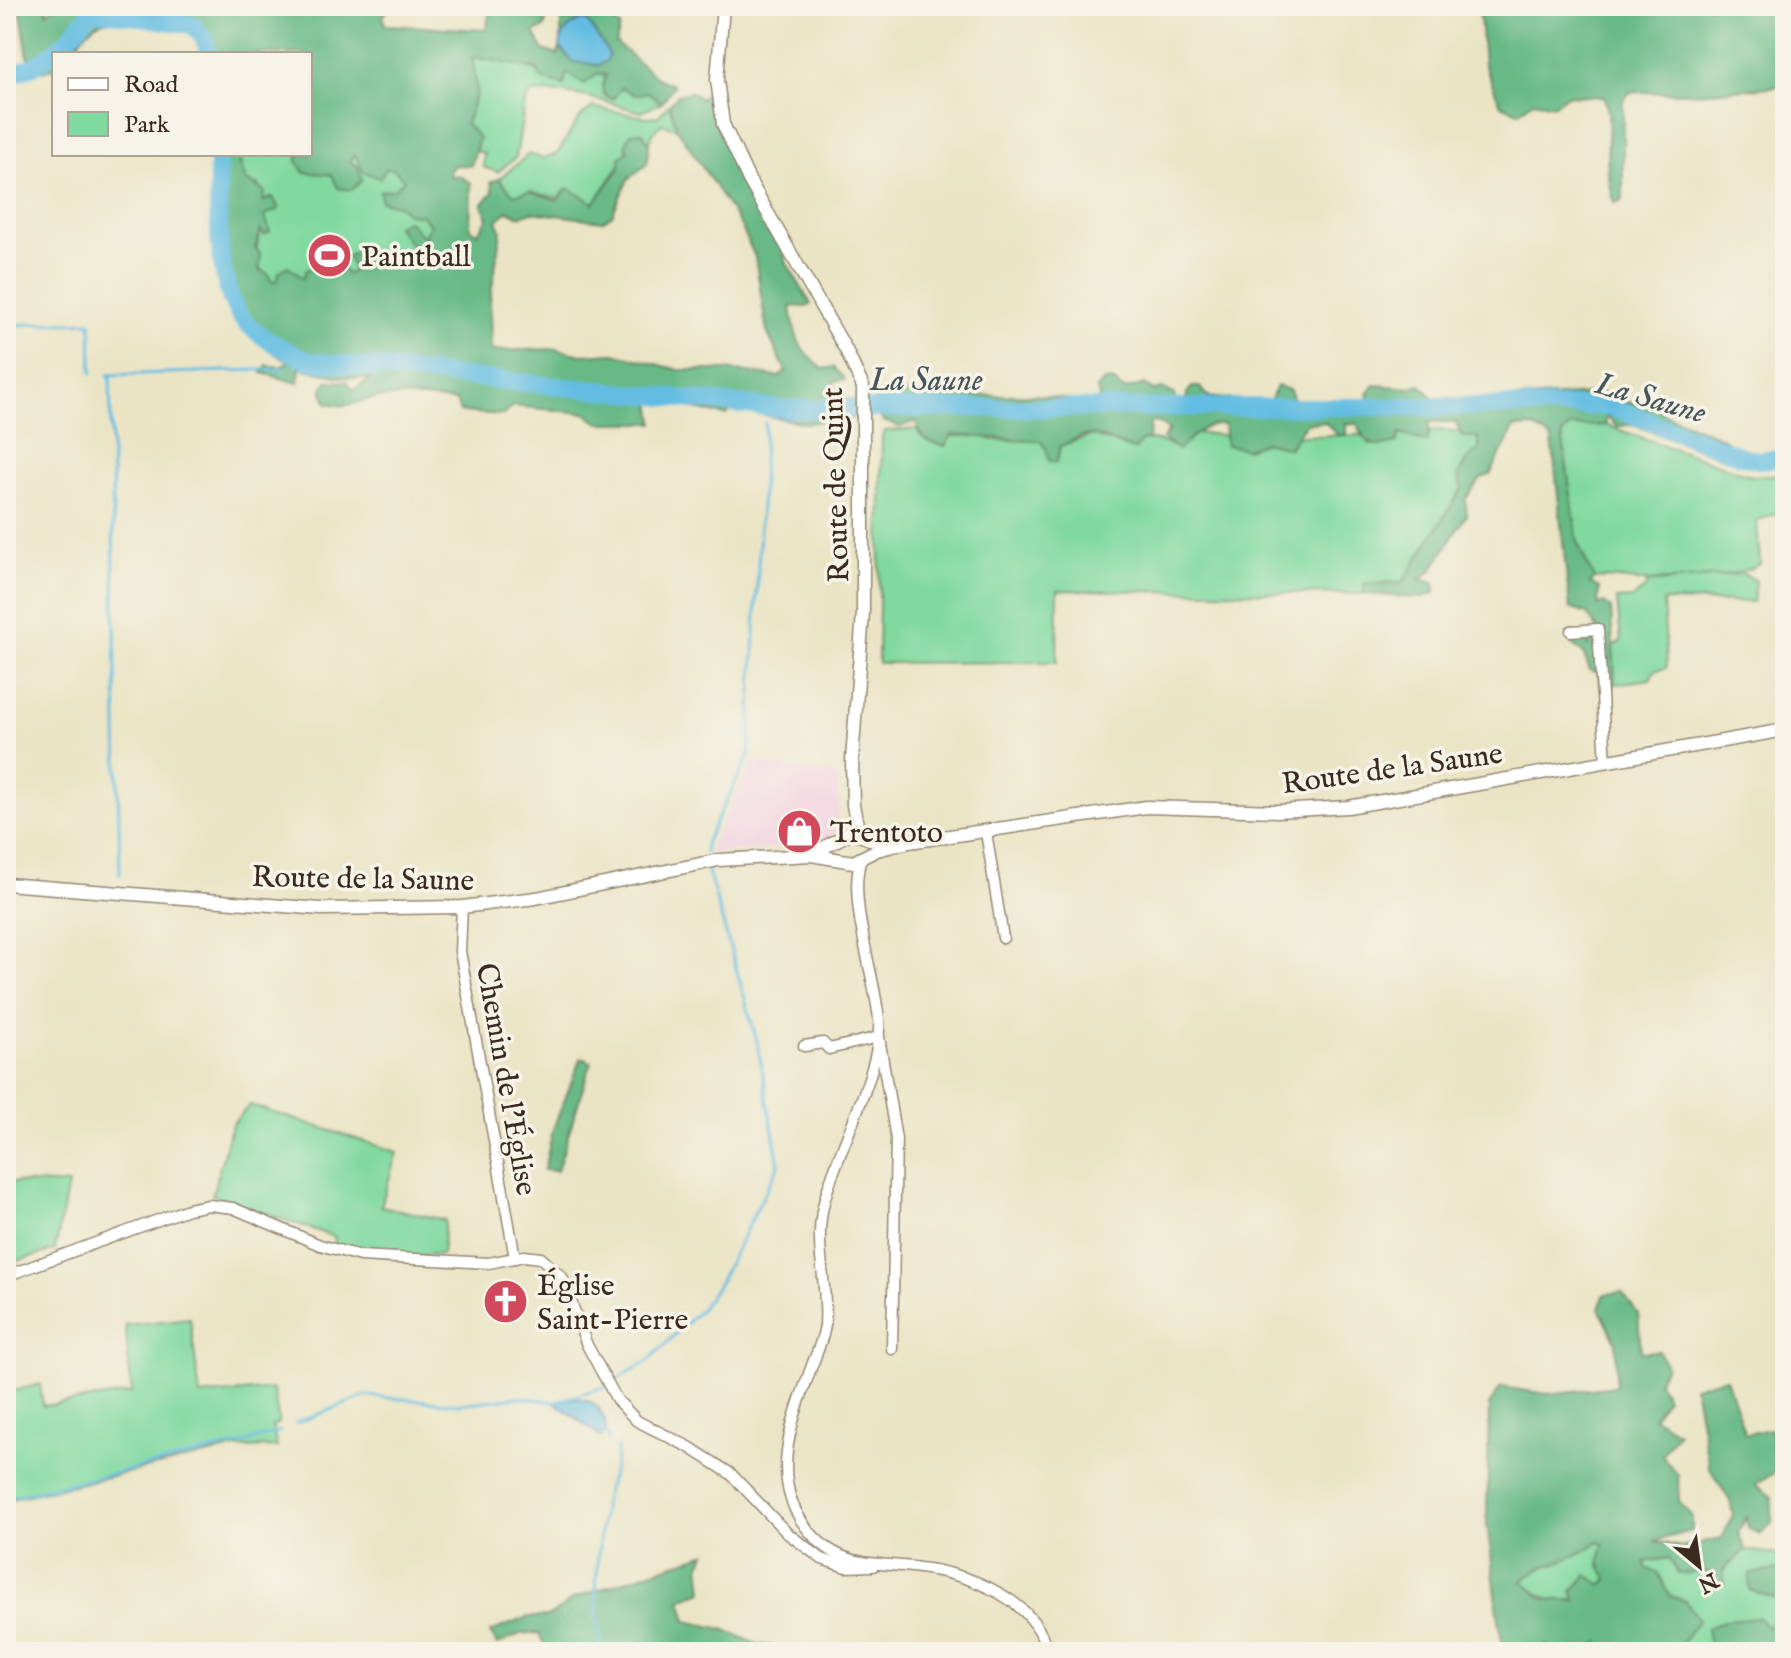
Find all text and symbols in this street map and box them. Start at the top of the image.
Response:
legend [52,52,312,156]
text: Road [124,70,178,101]
text: Park [124,110,170,141]
sports icon: Paintball [306,232,354,280]
place label: Paintball [361,239,472,277]
water label: La Saune [868,361,983,402]
water label: La Saune [1589,364,1711,435]
street label: Route de Quint [815,387,859,583]
street label: Route de la Saune [1279,736,1505,804]
shop icon: Trentoto [775,808,823,856]
place label: Trentoto [830,815,943,853]
street label: Route de la Saune [251,859,475,901]
street label: Chemin de l'Église [466,960,545,1198]
place label: Église Saint-Pierre [537,1267,688,1340]
church icon: Église Saint-Pierre [482,1278,530,1326]
north arrow [1659,1526,1739,1606]
text: N [1693,1564,1724,1599]

